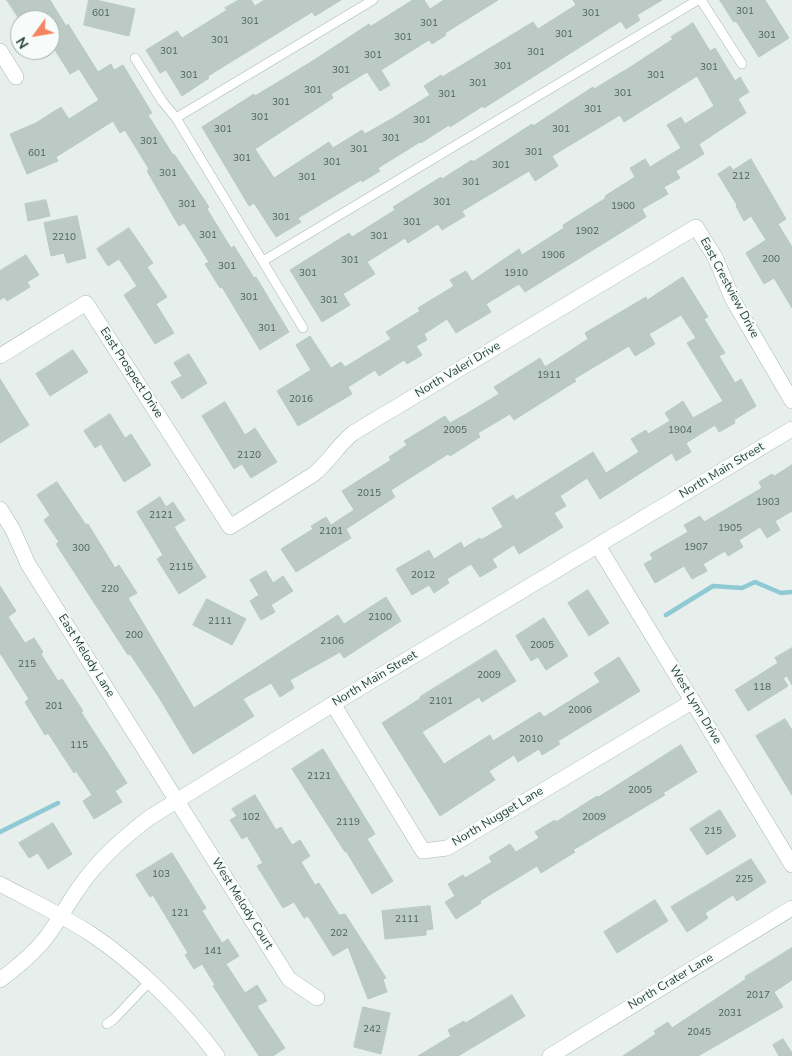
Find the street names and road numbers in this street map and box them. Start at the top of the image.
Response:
street label: East Crestview Drive [696,235,762,341]
street label: East Prospect Drive [96,325,166,421]
street label: North Valeri Drive [413,339,503,401]
street label: North Main Street [677,440,767,502]
street label: East Melody Lane [55,612,117,700]
street label: North Main Street [330,648,420,710]
street label: West Lynn Drive [666,663,724,747]
street label: North Nugget Lane [450,784,546,850]
street label: West Melody Court [208,856,276,952]
street label: North Crater Lane [626,951,716,1013]

